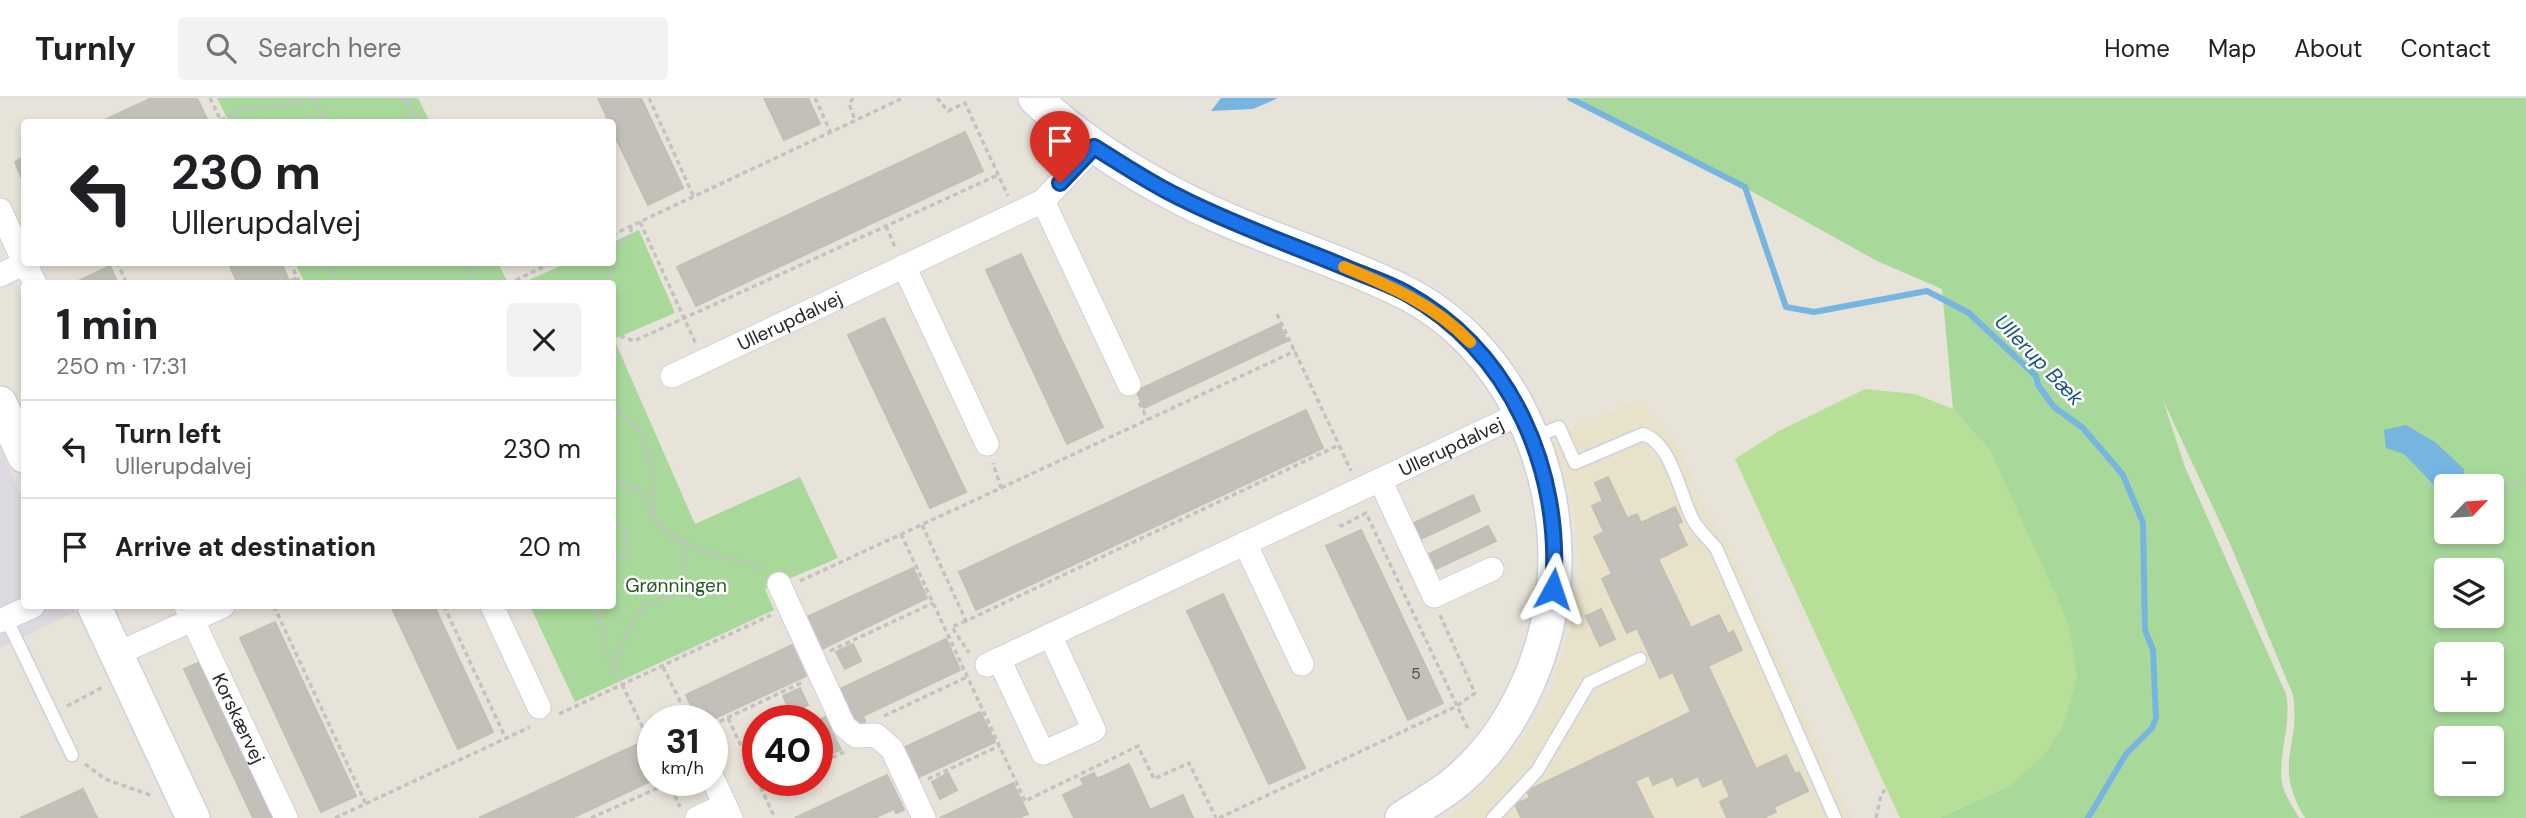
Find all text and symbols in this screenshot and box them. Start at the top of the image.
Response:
search box [178,17,668,80]
text: Turnly [35,27,136,70]
icon: search [202,29,240,67]
text: Search here [258,31,401,65]
text: Home [2104,33,2170,64]
text: Map [2208,33,2256,64]
text: About [2294,33,2363,64]
text: Contact [2401,33,2491,64]
pin [1030,111,1090,183]
icon: arrive [1041,122,1079,160]
text: 230 m [171,140,321,204]
icon: left [56,147,147,238]
text: Ullerupdalvej [171,202,361,244]
street label: Ullerupdalvej [733,285,846,356]
text: 1 min [56,297,159,352]
button: close [507,303,581,377]
water label: Ullerup Bæk [1988,308,2090,412]
text: 250 m · 17:31 [56,351,187,381]
street label: Ullerupdalvej [1395,411,1508,482]
text: Turn left [115,417,222,451]
icon: left [56,430,94,468]
text: 230 m [503,432,581,466]
text: Ullerupdalvej [115,451,252,481]
north arrow [2434,474,2504,544]
map controls [2434,474,2504,796]
icon: arrive [56,528,94,566]
text: Arrive at destination [115,530,376,564]
text: 20 m [518,530,581,564]
position arrow [1516,552,1590,626]
button: layers [2434,558,2504,628]
park label: Grønningen [625,573,727,598]
button: + [2434,642,2504,712]
house number: 5 [1411,663,1421,684]
street label: Korskærvej [207,669,271,767]
speed limit sign: 40 [742,705,833,796]
text: 31 [666,718,699,764]
button: − [2434,726,2504,796]
text: km/h [661,756,704,780]

